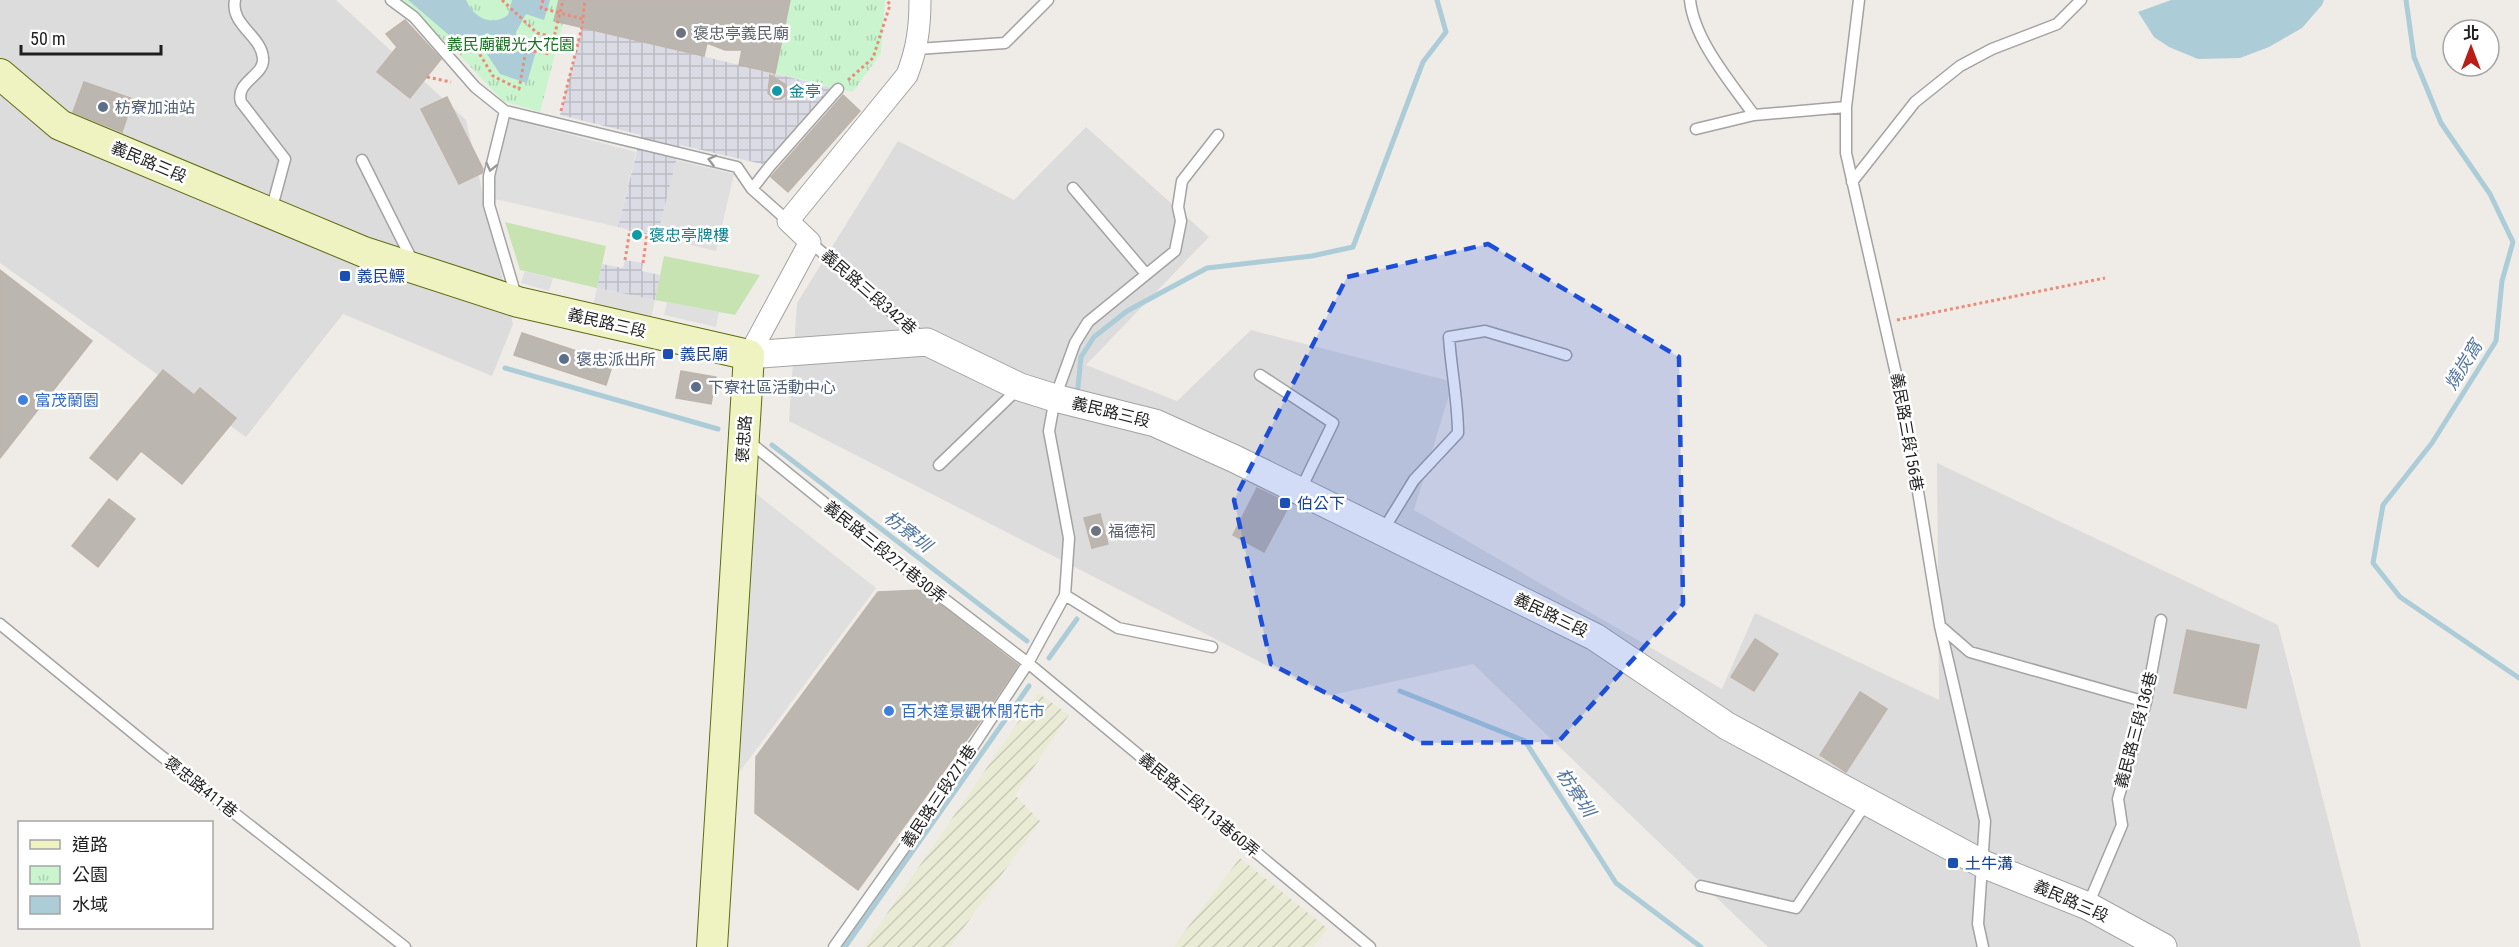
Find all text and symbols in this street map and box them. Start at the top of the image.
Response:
scale bar [21,18,160,56]
north arrow [2441,18,2501,78]
place label: 褒忠亭義民廟 [693,24,789,43]
text: 北 [2463,24,2479,43]
marker: 褒忠亭義民廟 [674,26,688,40]
text: 50 m [30,28,65,49]
park label: 義民廟觀光大花園 [447,35,575,54]
place label: 金亭 [789,82,821,101]
marker: 金亭 [770,84,784,98]
place label: 枋寮加油站 [115,98,195,117]
marker: 枋寮加油站 [96,100,110,114]
street label: 義民路三段 [108,138,190,186]
one-way arrow [707,155,717,168]
one-way arrow [485,162,498,172]
place label: 褒忠亭牌樓 [649,226,729,245]
marker: 褒忠亭牌樓 [630,228,644,242]
street label: 義民路三段342巷 [818,246,920,338]
place label: 義民鰾 [357,267,405,286]
marker: 義民鰾 [338,269,352,283]
street label: 義民路三段 [566,305,648,341]
water label: 燒炭窩 [2440,334,2488,393]
place label: 義民廟 [680,345,728,364]
marker: 義民廟 [661,347,675,361]
place label: 褒忠派出所 [576,350,656,369]
marker: 褒忠派出所 [557,352,571,366]
street label: 義民路三段156巷 [1887,371,1927,493]
place label: 下寮社區活動中心 [708,378,836,397]
marker: 下寮社區活動中心 [689,380,703,394]
place label: 富茂蘭園 [35,391,99,410]
marker: 富茂蘭園 [16,393,30,407]
street label: 義民路三段 [1070,393,1152,431]
street label: 褒忠路 [733,414,755,464]
place label: 伯公下 [1297,494,1345,513]
marker: 伯公下 [1278,496,1292,510]
street label: 義民路三段271巷30弄 [820,497,950,607]
water label: 枋寮圳 [880,506,938,558]
place label: 福德祠 [1108,522,1156,541]
marker: 福德祠 [1089,524,1103,538]
street label: 義民路三段 [1511,589,1591,641]
street label: 義民路三段136巷 [2111,670,2161,790]
place label: 百木達景觀休閒花市 [901,702,1045,721]
marker: 百木達景觀休閒花市 [882,704,896,718]
street label: 義民路三段271巷 [898,741,980,851]
street label: 義民路三段113巷60弄 [1135,749,1263,861]
street label: 褒忠路411巷 [161,753,241,821]
water label: 枋寮圳 [1552,764,1601,823]
legend [18,821,213,929]
text: 道路 [72,834,108,855]
place label: 土牛溝 [1965,854,2013,873]
marker: 土牛溝 [1946,856,1960,870]
text: 公園 [72,864,108,885]
street label: 義民路三段 [2031,876,2111,926]
text: 水域 [72,894,108,915]

